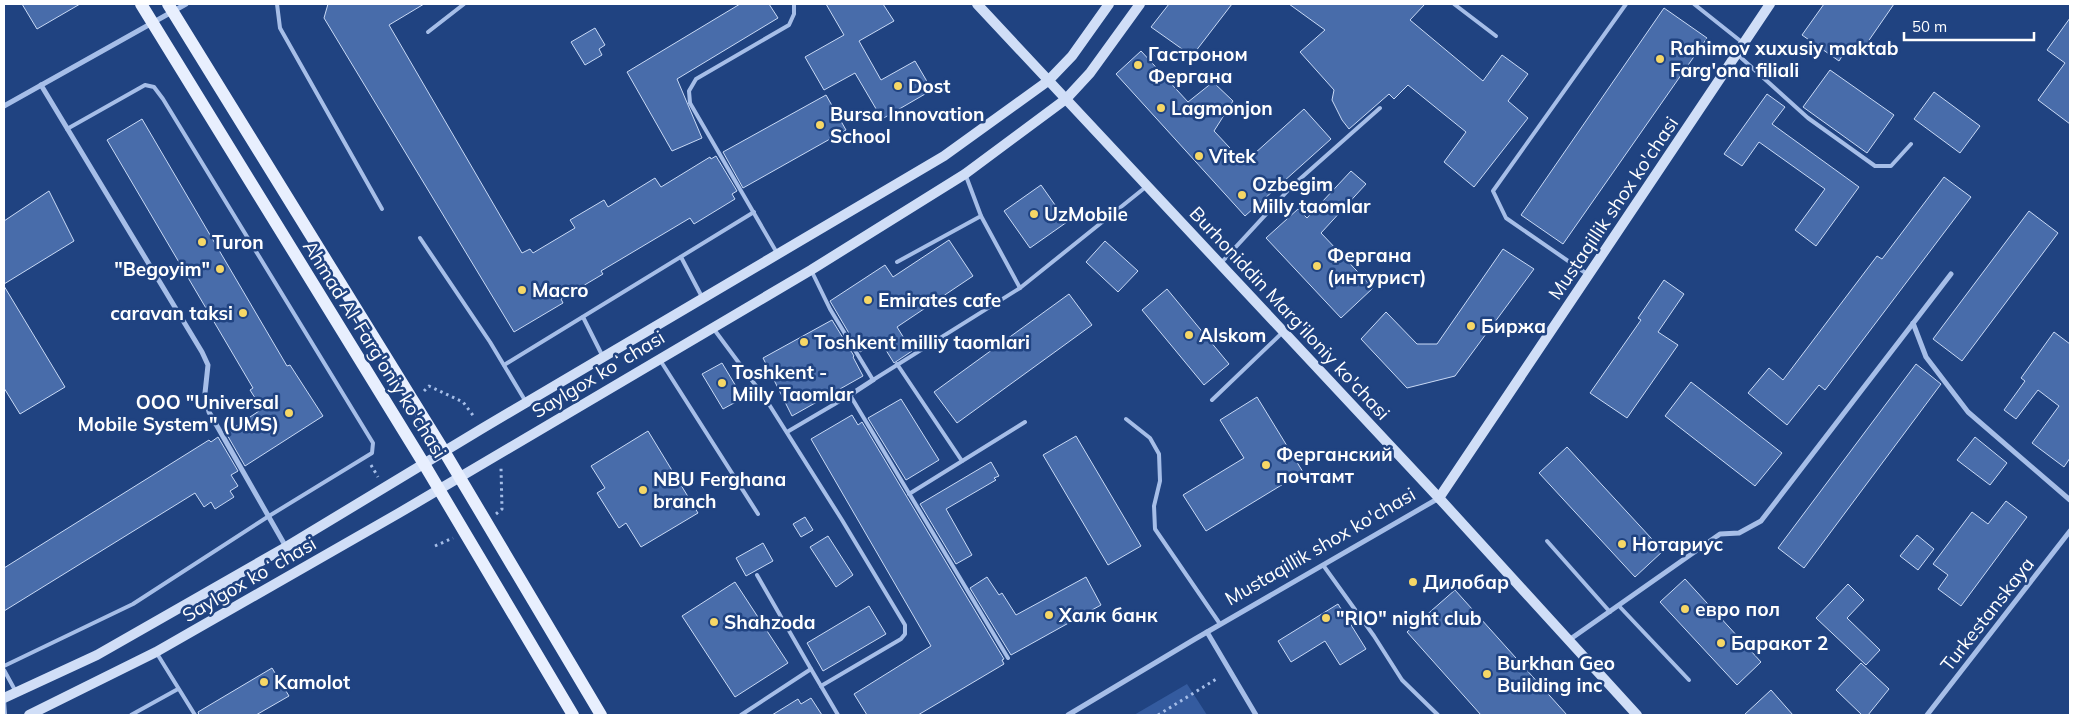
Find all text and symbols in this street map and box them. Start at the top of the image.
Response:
scale bar [1904,10,2034,42]
text: 50 m [1912,17,1947,36]
place label: Rahimov xuxusiy maktab Farg'ona filiali [1670,36,1899,82]
place label: Гастроном Фергана [1148,42,1248,88]
marker: Rahimov xuxusiy maktab Farg'ona filiali [1654,53,1666,65]
marker: Гастроном Фергана [1132,59,1144,71]
place label: Dost [908,74,950,98]
marker: Dost [892,80,904,92]
place label: Lagmonjon [1171,96,1273,120]
place label: Bursa Innovation School [830,102,984,148]
marker: Lagmonjon [1155,102,1167,114]
street label: Mustaqillik shox ko'chasi [1543,112,1683,304]
marker: Bursa Innovation School [814,119,826,131]
place label: Vitek [1208,144,1256,168]
marker: Vitek [1193,150,1205,162]
place label: Ozbegim Milly taomlar [1252,172,1371,218]
marker: Ozbegim Milly taomlar [1236,189,1248,201]
street label: Burhoniddin Marg'iloniy ko'chasi [1185,201,1395,425]
place label: UzMobile [1044,202,1128,226]
marker: UzMobile [1028,208,1040,220]
place label: Turon [212,230,264,254]
marker: Turon [196,236,208,248]
street label: Ahmad Al-Farg'oniy ko'chasi [298,236,452,462]
place label: Фергана (интурист) [1327,243,1427,289]
place label: "Begoyim" [114,257,210,281]
marker: Фергана (интурист) [1311,260,1323,272]
marker: "Begoyim" [214,263,226,275]
place label: Macro [532,278,588,302]
marker: Macro [516,284,528,296]
place label: Emirates cafe [878,288,1001,312]
marker: Emirates cafe [862,294,874,306]
place label: caravan taksi [110,301,233,325]
marker: caravan taksi [237,307,249,319]
place label: Биржа [1481,314,1546,338]
marker: Биржа [1465,320,1477,332]
place label: Alskom [1199,323,1266,347]
street label: Saylgox koʻchasi [527,325,669,423]
marker: Alskom [1183,329,1195,341]
place label: Toshkent milliy taomlari [814,330,1030,354]
marker: Toshkent milliy taomlari [798,336,810,348]
place label: Toshkent - Milly Taomlar [732,360,854,406]
marker: Toshkent - Milly Taomlar [716,377,728,389]
place label: ООО "Universal Mobile System" (UMS) [78,390,279,436]
marker: ООО "Universal Mobile System" (UMS) [283,407,295,419]
place label: Ферганский почтамт [1276,442,1393,488]
marker: Ферганский почтамт [1260,459,1272,471]
place label: NBU Ferghana branch [653,467,786,513]
street label: Mustaqillik shox ko'chasi [1221,482,1419,610]
marker: NBU Ferghana branch [637,484,649,496]
street label: Saylgox koʻchasi [178,531,320,627]
place label: Нотариус [1632,532,1724,556]
marker: Нотариус [1616,538,1628,550]
street label: Turkestanskaya [1935,552,2039,676]
place label: Дилобар [1423,570,1509,594]
marker: Дилобар [1407,576,1419,588]
place label: евро пол [1695,597,1780,621]
place label: Халк банк [1058,603,1158,627]
marker: евро пол [1679,603,1691,615]
place label: "RIO" night club [1336,606,1482,630]
marker: Халк банк [1043,609,1055,621]
place label: Shahzoda [724,610,816,634]
marker: "RIO" night club [1320,612,1332,624]
marker: Shahzoda [708,616,720,628]
place label: Баракот 2 [1731,631,1828,655]
marker: Баракот 2 [1715,637,1727,649]
place label: Burkhan Geo Building inc [1497,651,1615,697]
marker: Burkhan Geo Building inc [1481,668,1493,680]
place label: Kamolot [274,670,350,694]
marker: Kamolot [258,676,270,688]

